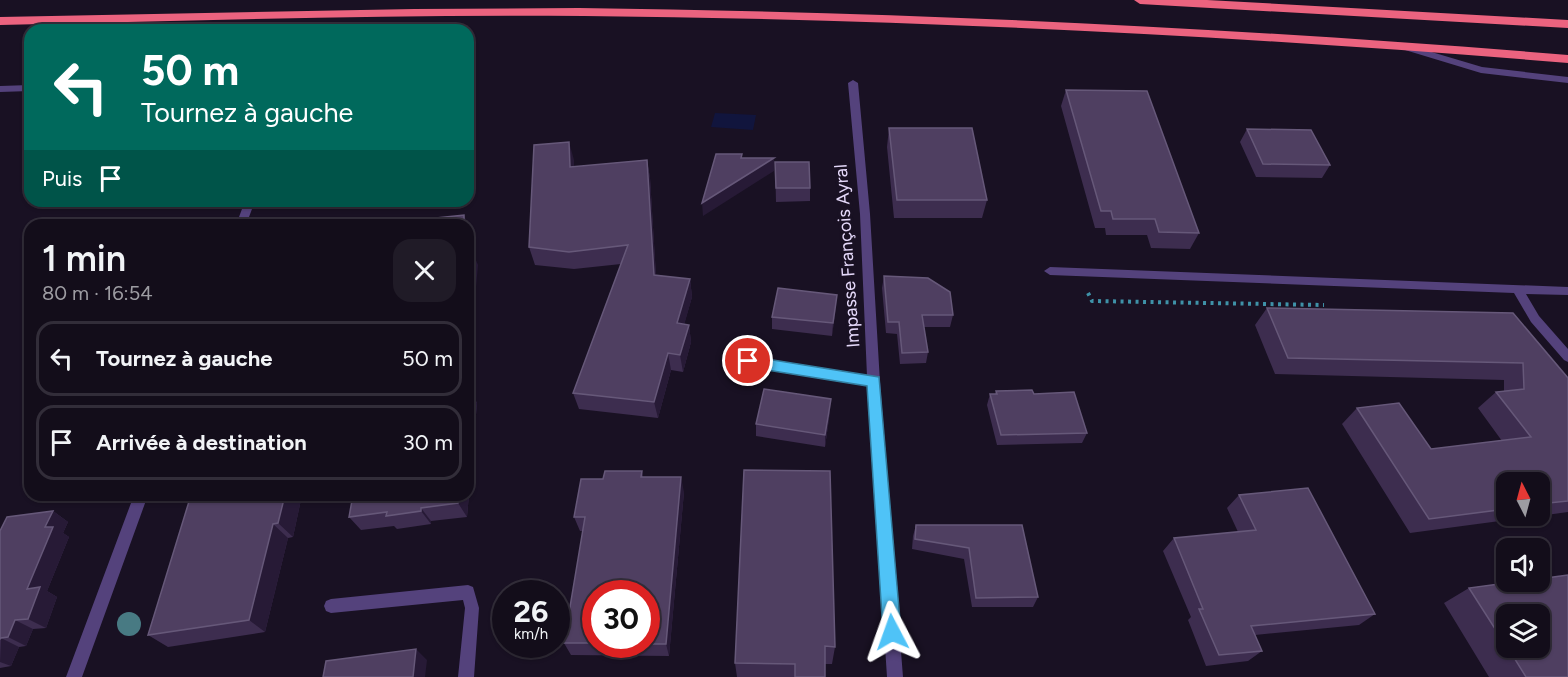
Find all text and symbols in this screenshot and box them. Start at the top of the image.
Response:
text: 50 m [141,45,239,96]
icon: left [42,48,120,126]
text: Tournez à gauche [141,96,353,129]
icon: arrive [94,162,127,195]
street label: Impasse François Ayral [830,164,864,348]
text: Puis [42,165,82,192]
text: 1 min [42,237,126,280]
button: close [393,239,456,302]
text: 80 m · 16:54 [42,281,153,305]
pin [722,335,773,386]
icon: left [45,342,78,375]
icon: arrive [731,344,764,377]
text: Tournez à gauche [96,345,272,372]
text: 50 m [402,345,453,372]
icon: arrive [45,426,78,459]
text: Arrivée à destination [96,429,307,456]
text: 30 m [403,429,453,456]
north arrow [1496,472,1550,526]
map controls [1496,472,1550,658]
button: sound [1496,538,1550,592]
speed limit sign: 30 [582,580,660,658]
text: 26 [514,593,548,630]
position arrow [860,600,924,664]
button: layers [1496,604,1550,658]
text: km/h [514,625,548,643]

